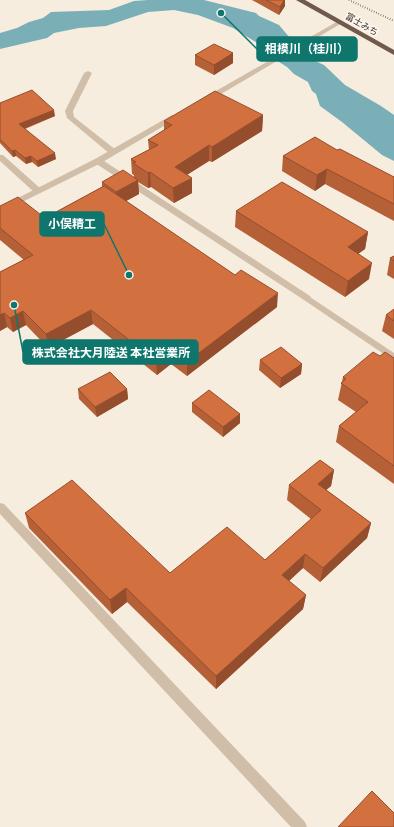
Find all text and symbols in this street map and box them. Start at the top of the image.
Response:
street label: 富士みち [344,10,380,38]
callout: 相模川（桂川） [257,37,357,61]
text: 相模川（桂川） [265,41,349,56]
callout: 小俣精工 [40,212,104,236]
text: 小俣精工 [48,216,96,231]
callout: 株式会社大月陸送 本社営業所 [23,340,198,364]
text: 株式会社大月陸送 本社営業所 [32,345,190,360]

